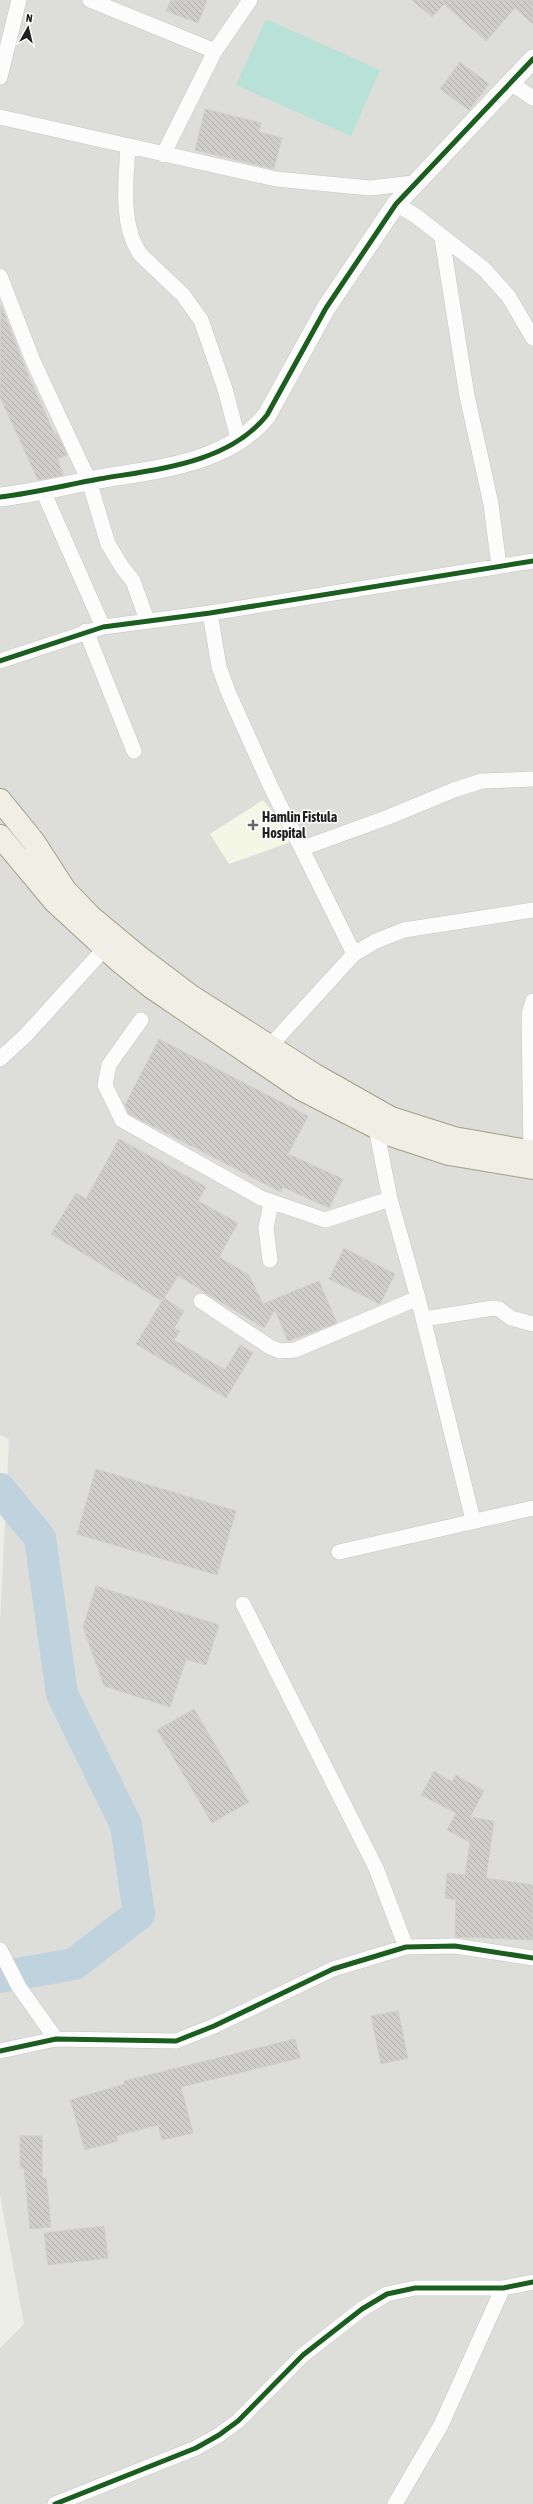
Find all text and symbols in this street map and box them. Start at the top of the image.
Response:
north arrow [8,8,48,48]
text: N [25,12,33,24]
place label: Hamlin Fistula Hospital [262,809,338,841]
marker: Hamlin Fistula Hospital [247,819,259,831]

